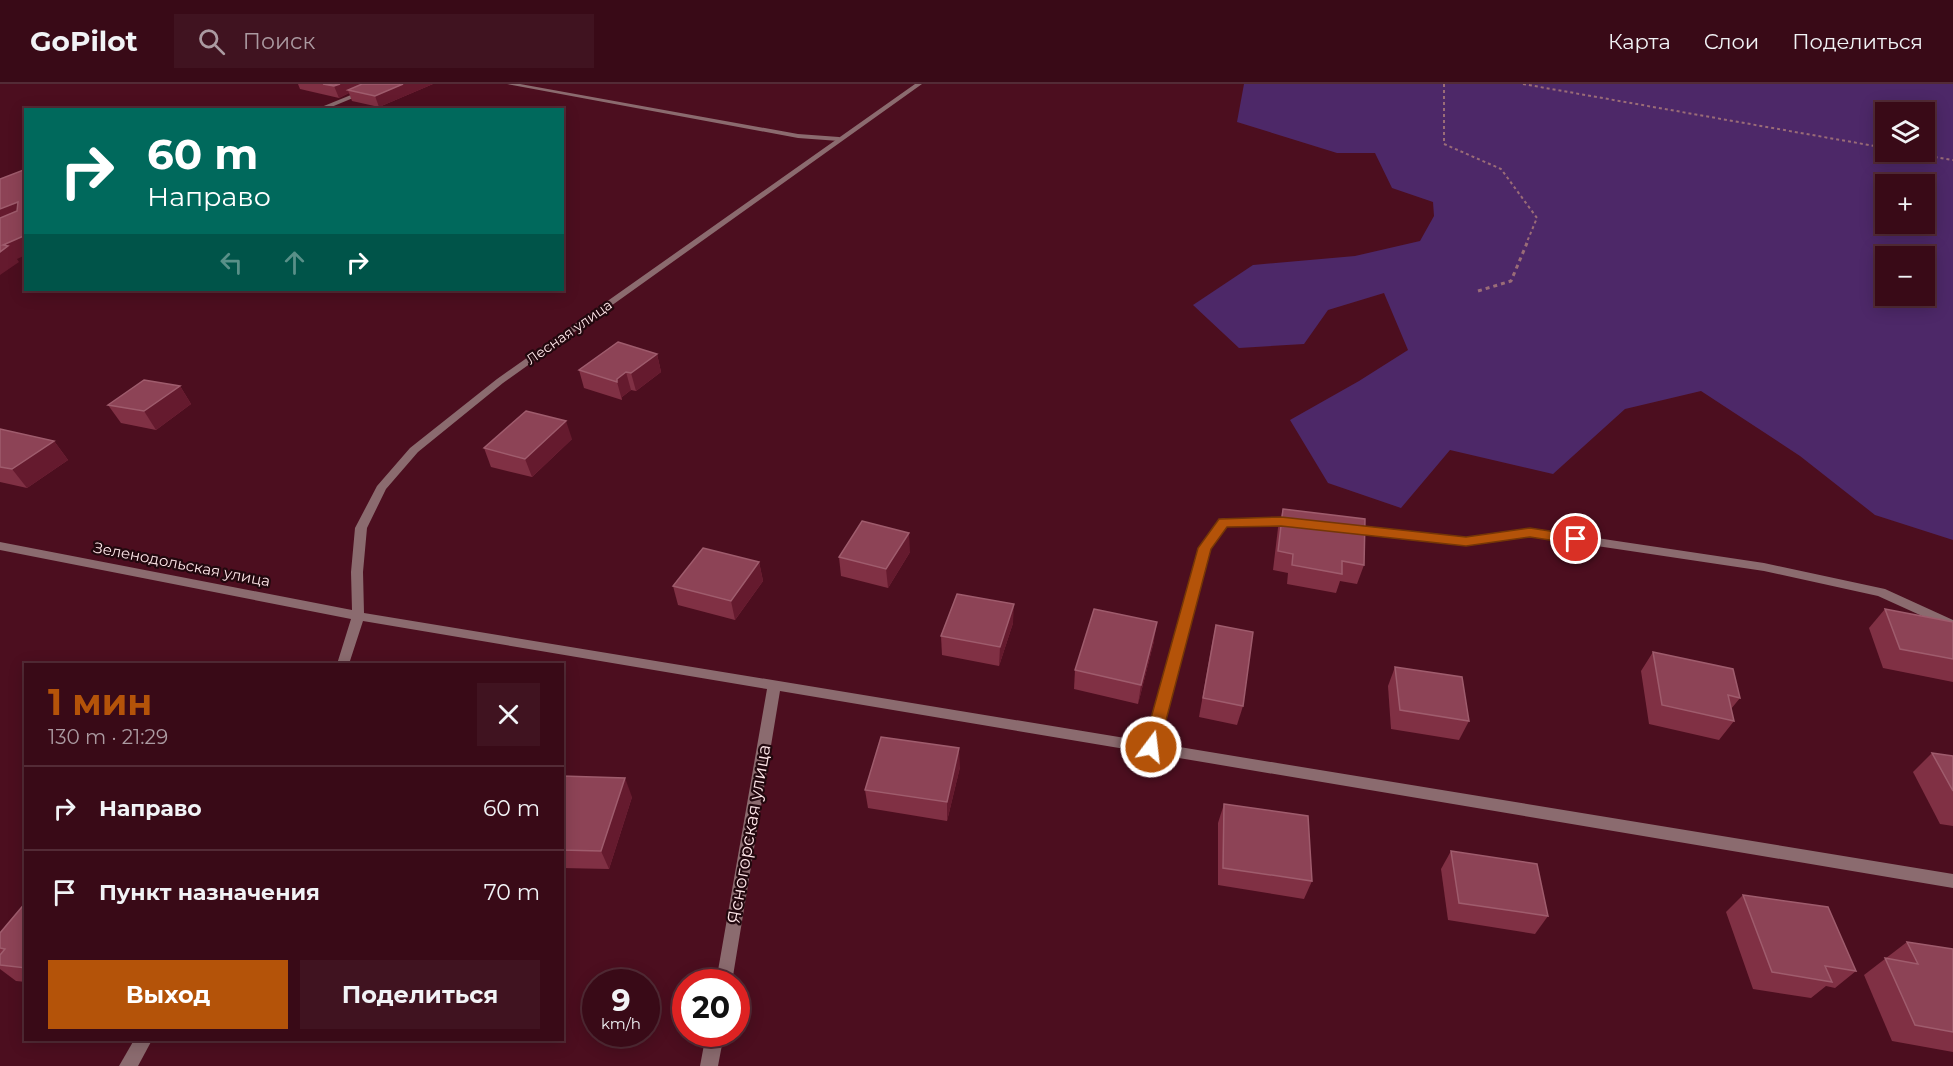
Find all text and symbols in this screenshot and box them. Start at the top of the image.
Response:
search box [174,14,594,68]
text: GoPilot [30,24,138,58]
icon: search [195,25,228,58]
text: Поиск [243,28,315,55]
text: Карта [1608,29,1671,54]
text: Слои [1704,29,1759,54]
text: Поделиться [1792,29,1923,54]
map controls [1875,102,1935,306]
button: layers [1875,102,1935,162]
text: 60 m [147,128,258,180]
icon: right [48,132,126,210]
button: + [1875,174,1935,234]
text: Направо [147,180,271,213]
icon: left [215,246,248,279]
icon: ahead [278,246,311,279]
icon: right [341,246,374,279]
button: − [1875,246,1935,306]
street label: Лесная улица [522,296,616,368]
pin [1550,513,1601,564]
icon: arrive [1559,522,1592,555]
street label: Зеленодольская улица [92,538,272,590]
text: 1 мин [48,680,152,724]
button: close [477,683,540,746]
position arrow [1119,715,1183,779]
text: 130 m · 21:29 [48,725,168,749]
street label: Ясногорская улица [722,743,776,925]
icon: right [48,792,81,825]
text: Направо [99,795,202,822]
text: 60 m [483,795,540,822]
icon: arrive [48,876,81,909]
text: Пункт назначения [99,879,320,906]
text: 70 m [484,879,540,906]
button: Выход [48,960,288,1029]
button: Поделиться [300,960,540,1029]
speed limit sign: 20 [672,969,750,1047]
text: 9 [611,982,631,1019]
text: km/h [601,1014,641,1033]

